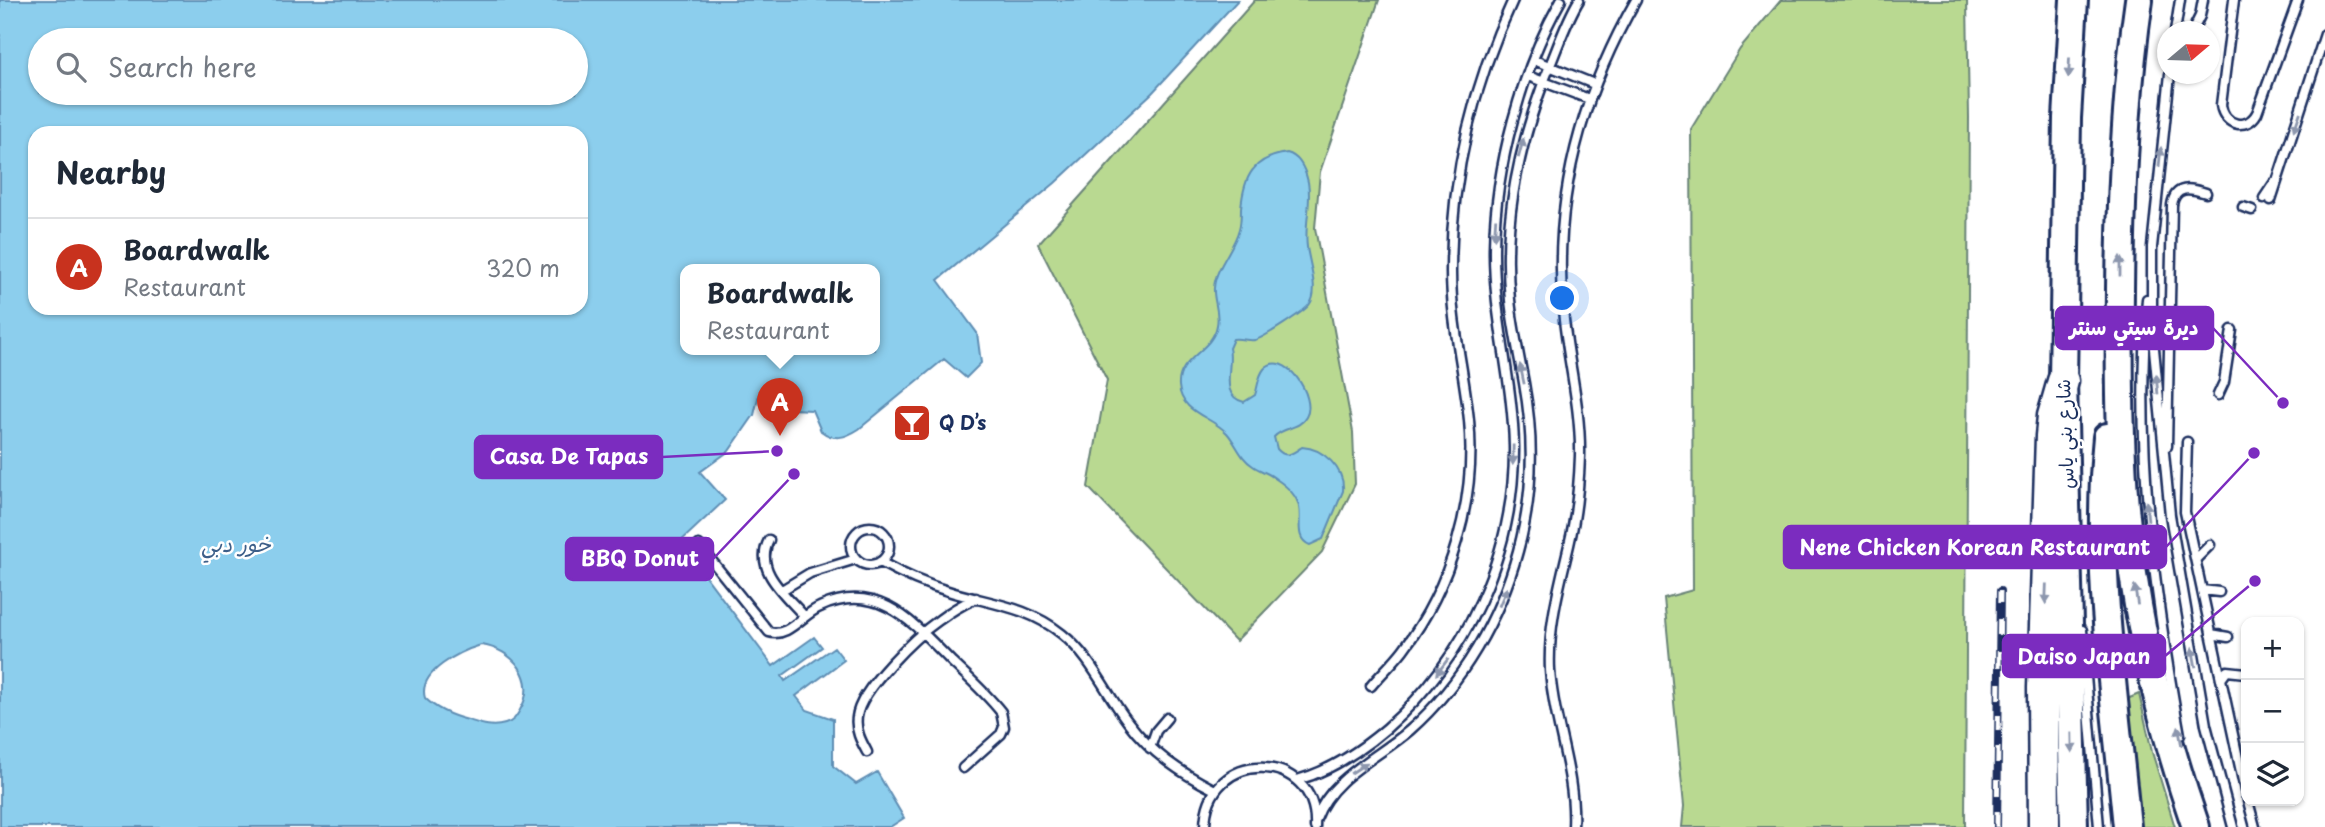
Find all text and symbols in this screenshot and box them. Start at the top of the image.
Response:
north arrow [2157,21,2220,84]
search box [28,28,588,105]
text: Search here [108,47,257,86]
icon: search [52,48,90,86]
one-way arrow [2063,57,2074,79]
one-way arrow [2291,112,2302,133]
one-way arrow [1516,137,1527,159]
one-way arrow [2155,145,2166,167]
text: Nearby [56,149,166,194]
one-way arrow [1489,218,1500,240]
text: Boardwalk [123,230,270,269]
text: A [70,250,88,285]
text: 320 m [486,250,560,285]
one-way arrow [2114,255,2126,277]
popup [680,264,880,355]
text: Restaurant [123,269,246,304]
text: Boardwalk [707,273,853,312]
your location [1545,281,1579,315]
callout: ديرة سيتي سنتر [2056,307,2213,349]
text: ديرة سيتي سنتر [2068,310,2198,347]
text: Restaurant [707,312,830,347]
one-way arrow [1517,363,1528,385]
one-way arrow [2151,372,2162,394]
pin: A [757,378,803,436]
street label: شارع بني ياس [2048,378,2084,489]
bar icon: Q D’s [891,402,933,444]
place label: Q D’s [939,408,986,436]
callout: Casa De Tapas [475,436,662,478]
text: Casa De Tapas [490,439,648,471]
one-way arrow [1508,444,1519,466]
one-way arrow [2141,500,2152,522]
callout: Nene Chicken Korean Restaurant [1784,526,2166,568]
water label: خور دبي [201,527,271,563]
text: Nene Chicken Korean Restaurant [1800,530,2150,562]
callout: BBQ Donut [566,538,713,580]
text: BBQ Donut [581,541,699,573]
one-way arrow [2041,583,2052,605]
one-way arrow [2130,584,2141,606]
one-way arrow [1497,586,1508,607]
map controls [2241,617,2304,806]
button: + [2241,617,2304,680]
callout: Daiso Japan [2003,635,2165,677]
text: Daiso Japan [2017,639,2151,671]
one-way arrow [2188,646,2199,668]
one-way arrow [1436,658,1450,676]
button: − [2241,680,2304,743]
one-way arrow [2175,725,2186,747]
one-way arrow [2066,732,2078,754]
button: layers [2241,743,2304,806]
one-way arrow [1349,762,1369,775]

